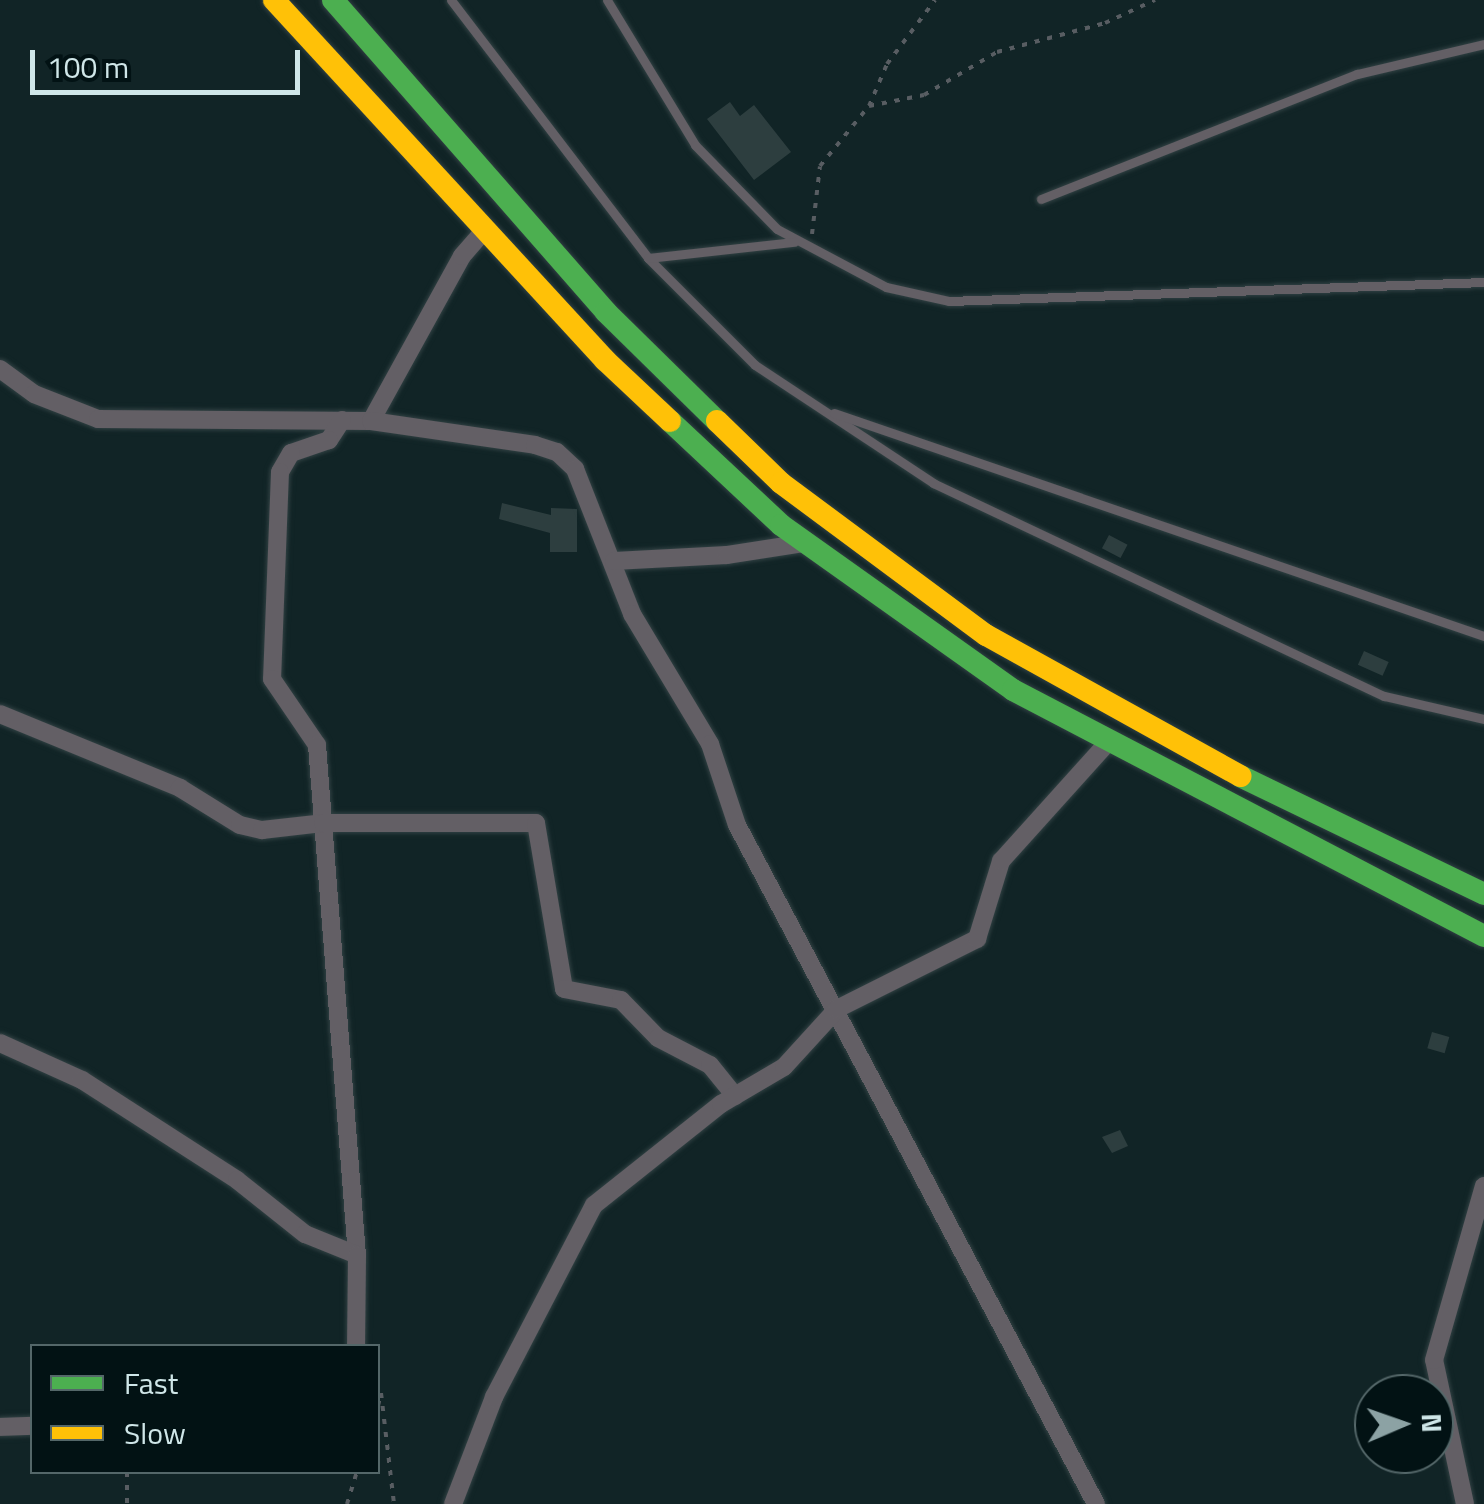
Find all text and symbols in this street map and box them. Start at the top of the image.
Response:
scale bar [35,30,305,92]
text: 100 m [47,44,129,90]
legend [30,1344,380,1474]
text: Fast [124,1360,178,1406]
north arrow [1354,1374,1454,1474]
text: Slow [124,1410,186,1456]
text: N [1411,1413,1454,1433]

